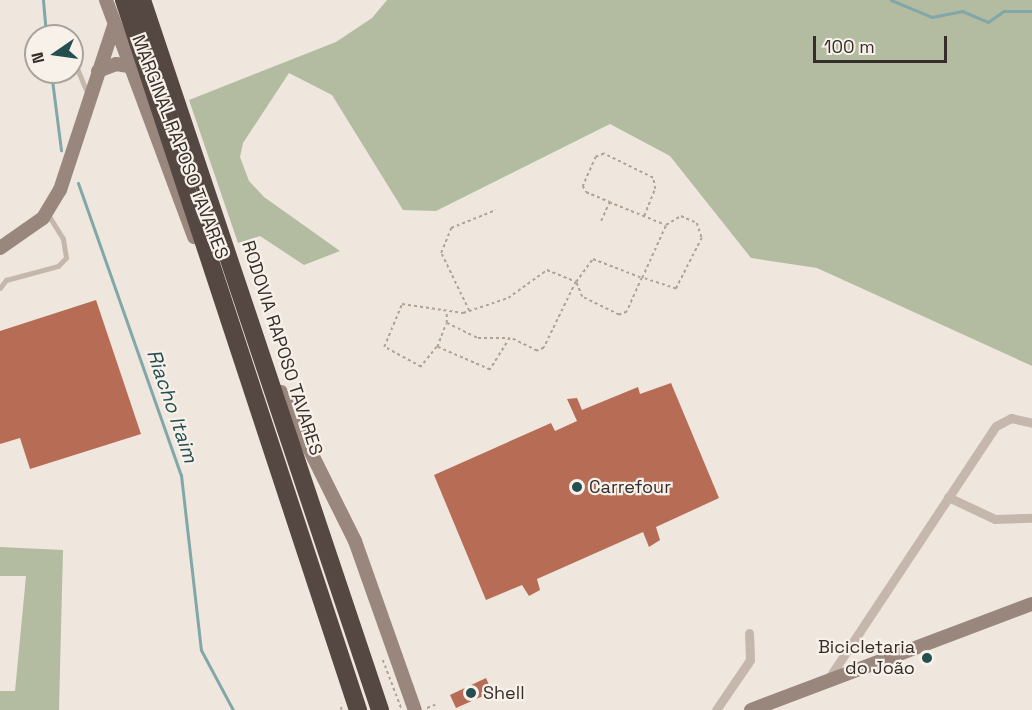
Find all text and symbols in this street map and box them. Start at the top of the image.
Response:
north arrow [24,24,84,84]
scale bar [816,24,950,62]
street label: MARGINAL RAPOSO TAVARES [127,31,233,263]
text: 100 m [824,35,875,58]
text: N [26,50,49,65]
street label: RODOVIA RAPOSO TAVARES [237,238,327,458]
water label: Riacho Itaim [141,346,203,466]
place label: Carrefour [589,476,671,498]
marker: Carrefour [570,480,584,494]
place label: Bicicletaria do João [818,637,915,680]
marker: Bicicletaria do João [920,651,934,665]
place label: Shell [483,682,525,704]
marker: Shell [464,686,478,700]

